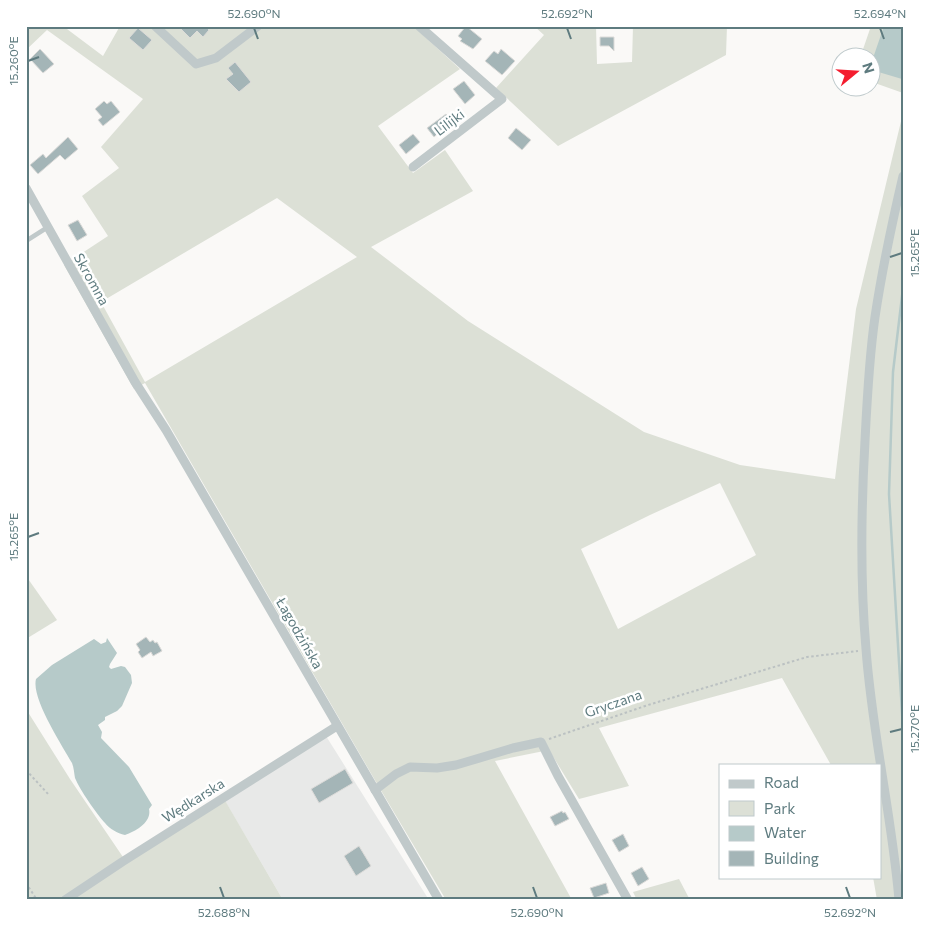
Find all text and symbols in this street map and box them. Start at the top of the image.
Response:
text: 52.690°N [227,6,281,20]
text: 52.692°N [541,6,593,20]
text: 52.694°N [854,6,906,20]
text: 15.260°E [6,36,20,86]
north arrow [832,48,882,98]
text: N [859,60,879,75]
street label: Lilijki [430,105,468,139]
text: 15.265°E [907,229,921,277]
street label: Skromna [71,250,113,308]
text: 15.265°E [6,513,20,561]
street label: Łagodzińska [272,594,327,672]
street label: Gryczana [582,685,644,721]
text: 15.270°E [907,705,921,753]
legend [719,764,882,878]
text: Road [764,773,799,791]
street label: Wędkarska [159,774,227,826]
text: Park [764,799,795,817]
text: Water [764,823,806,841]
text: Building [764,849,819,867]
text: 52.688°N [198,905,250,919]
text: 52.690°N [510,905,564,919]
text: 52.692°N [824,905,876,919]

